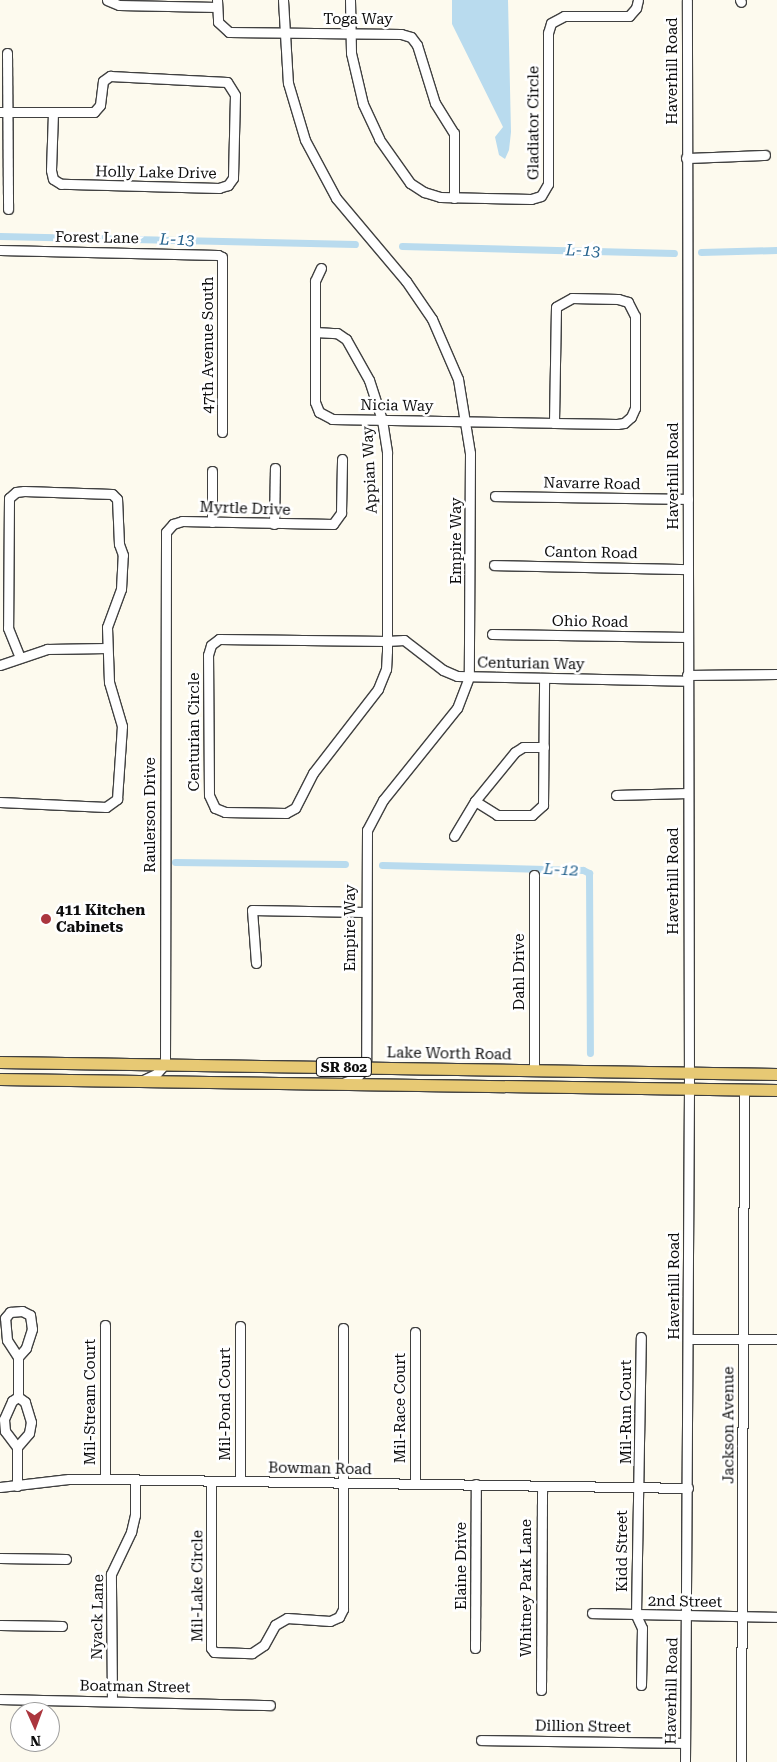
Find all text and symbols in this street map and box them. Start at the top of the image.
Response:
street label: Toga Way [323,11,393,29]
street label: Haverhill Road [664,17,682,125]
street label: Gladiator Circle [525,66,543,180]
street label: Holly Lake Drive [95,163,217,183]
street label: Forest Lane [55,228,139,248]
water label: L-13 [159,230,195,250]
water label: L-13 [565,241,601,261]
street label: 47th Avenue South [200,277,218,413]
street label: Nicia Way [360,396,434,416]
street label: Haverhill Road [665,422,683,530]
street label: Appian Way [359,426,381,514]
street label: Navarre Road [543,474,641,494]
street label: Empire Way [448,497,466,585]
street label: Myrtle Drive [199,498,291,520]
street label: Canton Road [544,543,638,563]
street label: Ohio Road [552,612,628,632]
street label: Centurian Way [477,654,585,674]
street label: Centurian Circle [186,672,204,792]
street label: Raulerson Drive [142,757,160,873]
street label: Haverhill Road [665,827,683,935]
water label: L-12 [543,860,579,880]
street label: Empire Way [342,884,360,972]
place label: 411 Kitchen Cabinets [56,901,145,936]
marker: 411 Kitchen Cabinets [40,913,52,925]
street label: Dahl Drive [511,934,529,1010]
street label: Lake Worth Road [386,1044,512,1064]
road number: SR 802 [315,1056,373,1078]
street label: Haverhill Road [666,1232,684,1340]
street label: Mil-Stream Court [82,1339,100,1465]
street label: Mil-Pond Court [217,1347,235,1461]
street label: Mil-Race Court [392,1353,410,1463]
street label: Mil-Run Court [618,1360,636,1464]
street label: Jackson Avenue [720,1366,738,1484]
street label: Bowman Road [268,1459,372,1479]
street label: Kidd Street [614,1510,632,1592]
street label: Whitney Park Lane [518,1519,536,1657]
street label: Elaine Drive [453,1522,471,1610]
street label: Mil-Lake Circle [189,1530,207,1642]
street label: Nyack Lane [88,1574,108,1660]
street label: 2nd Street [648,1592,722,1612]
street label: Haverhill Road [662,1637,682,1745]
street label: Boatman Street [79,1677,191,1697]
north arrow [10,1702,60,1752]
street label: Dillion Street [535,1717,631,1737]
text: N [30,1733,41,1749]

